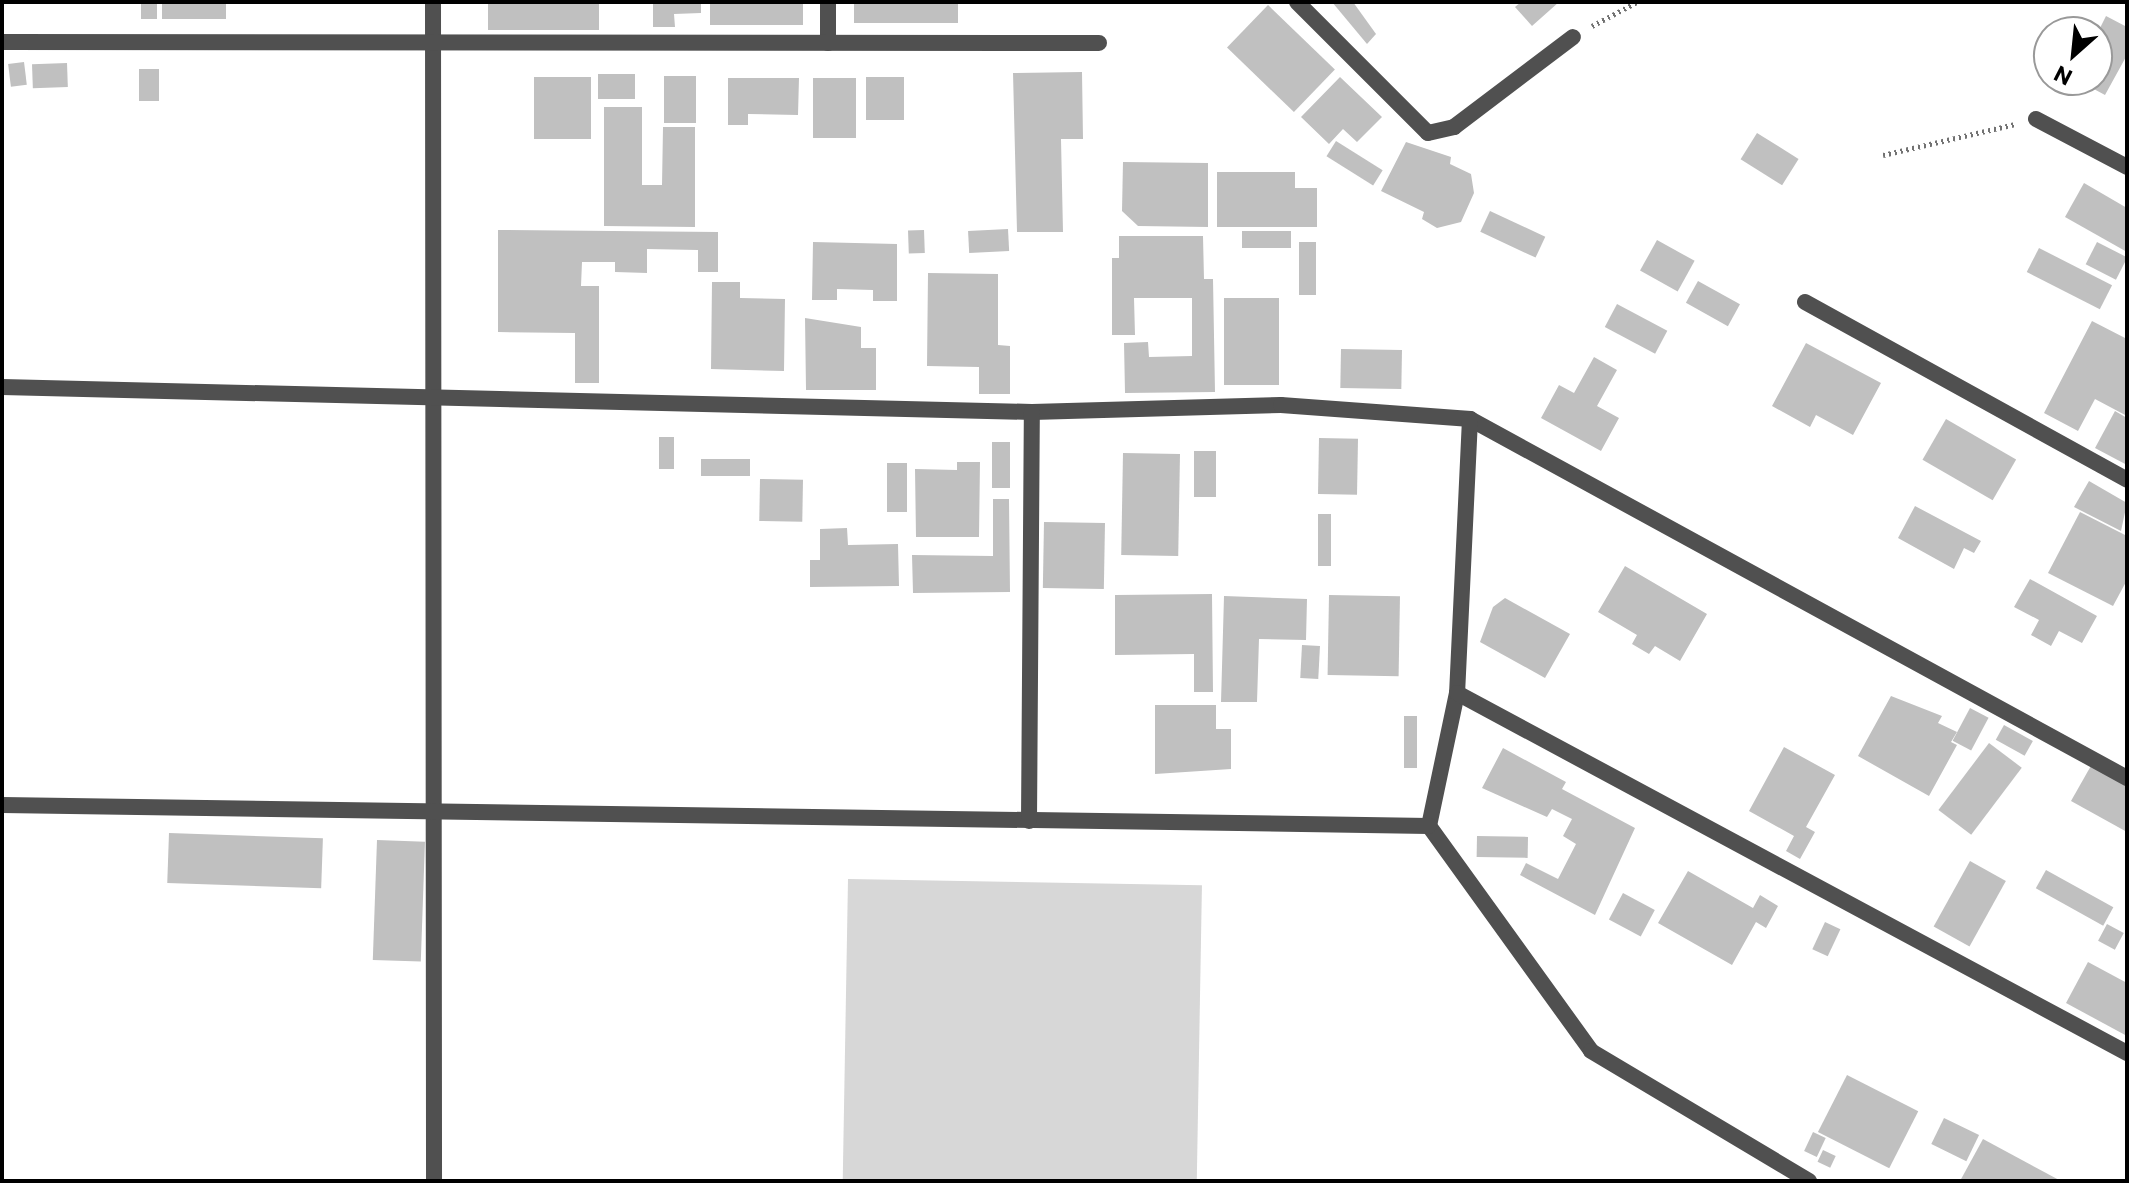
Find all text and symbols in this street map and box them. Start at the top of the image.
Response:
north arrow [2033,16,2113,96]
text: N [2049,60,2076,92]

